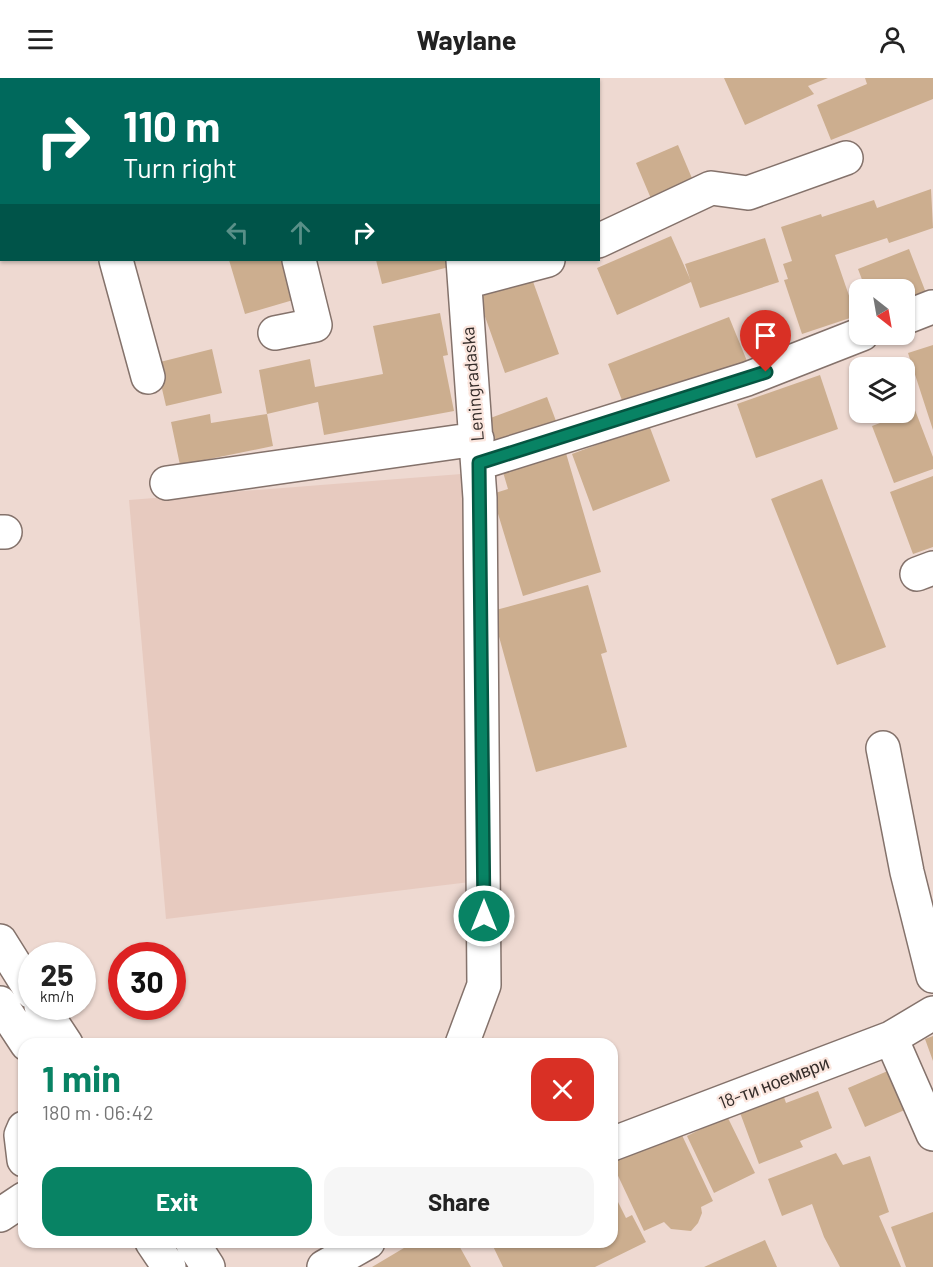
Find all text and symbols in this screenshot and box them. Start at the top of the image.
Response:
icon: menu [24,23,57,56]
text: Waylane [417,23,516,55]
icon: person [876,23,909,56]
text: 110 m [123,100,220,150]
icon: right [24,102,102,180]
text: Turn right [123,151,237,183]
icon: left [221,216,254,249]
icon: ahead [284,216,317,249]
icon: right [347,216,380,249]
north arrow [849,279,915,345]
map controls [849,279,915,423]
pin [740,310,791,372]
icon: arrive [749,319,782,352]
street label: Leningradaska [456,326,488,442]
button: layers [849,357,915,423]
position arrow [452,884,516,948]
speed limit sign: 30 [108,942,186,1020]
text: 25 [41,956,73,992]
text: km/h [40,987,74,1005]
street label: 18-ти ноември [715,1051,832,1113]
text: 1 min [42,1056,121,1099]
button: close [531,1058,594,1121]
text: 180 m · 06:42 [42,1100,154,1124]
button: Exit [42,1167,312,1236]
button: Share [324,1167,594,1236]

